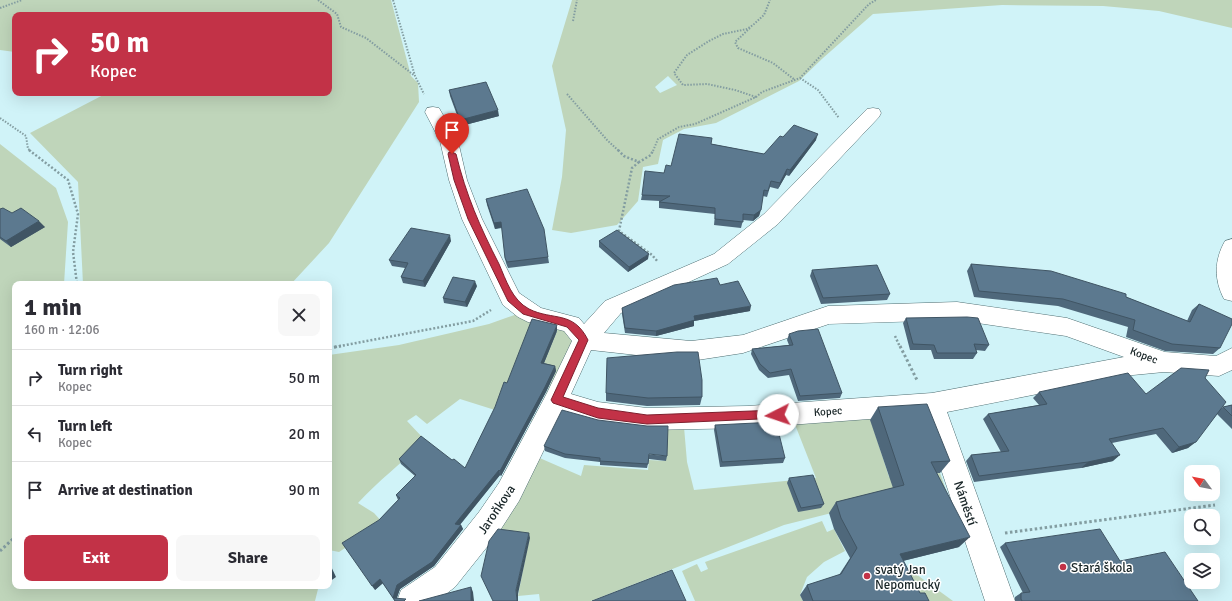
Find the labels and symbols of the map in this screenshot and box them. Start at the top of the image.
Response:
pin [435,113,469,154]
street label: Kopec [1128,344,1160,366]
position arrow [757,394,799,436]
street label: Kopec [813,404,843,419]
north arrow [1184,465,1220,501]
street label: Náměstí [950,479,980,528]
street label: Jaroňkova [475,482,519,537]
place label: Stará škola [1071,560,1133,576]
place label: svatý Jan Nepomucký [875,562,940,593]
marker: Stará škola [1058,562,1068,572]
marker: svatý Jan Nepomucký [862,571,872,581]

